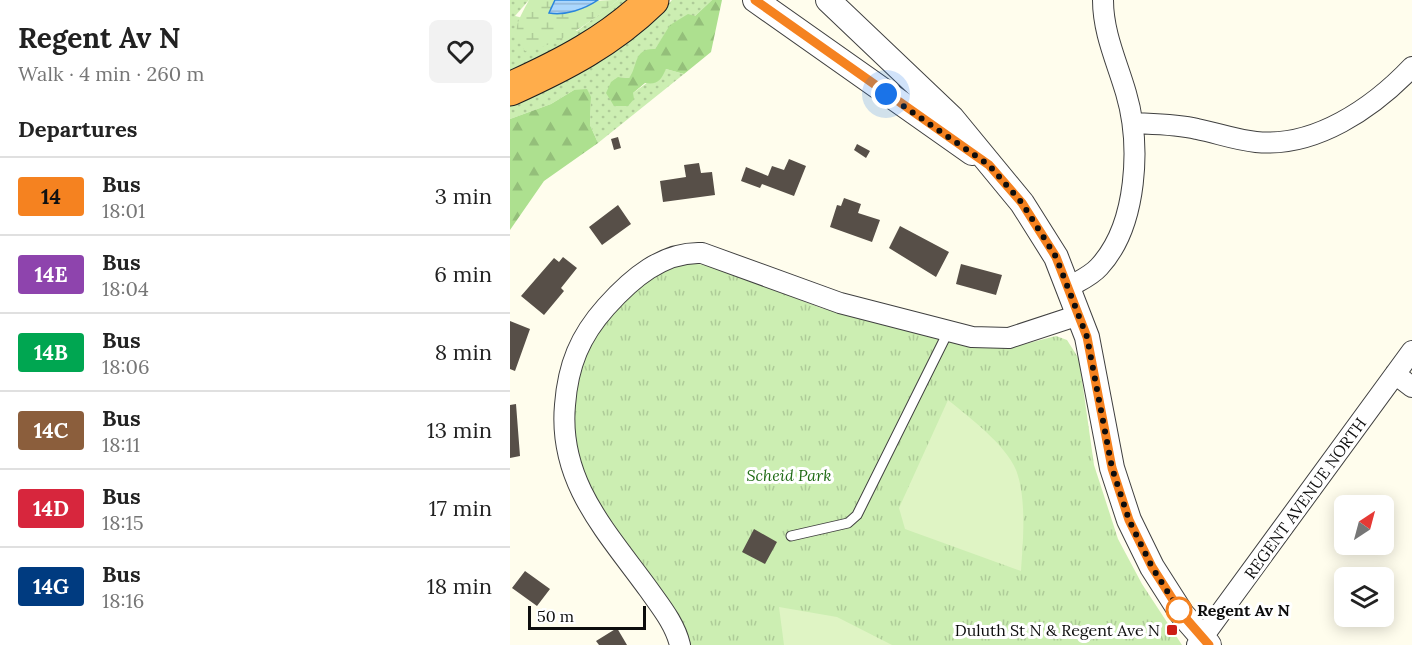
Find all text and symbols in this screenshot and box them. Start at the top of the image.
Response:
text: Regent Av N [18,20,180,56]
button: heart [429,20,492,83]
text: Walk · 4 min · 260 m [18,61,204,86]
your location [871,79,901,109]
text: Departures [18,115,137,143]
text: Bus [102,170,141,198]
text: 3 min [435,182,492,210]
text: 14 [41,183,61,210]
text: 18:01 [102,198,145,223]
text: Bus [102,248,141,276]
text: 6 min [434,260,492,288]
text: 14E [34,261,68,288]
text: 18:04 [102,276,149,301]
text: Bus [102,326,141,354]
text: 8 min [435,338,492,366]
text: 14B [34,339,68,366]
text: 18:06 [102,354,150,379]
text: Bus [102,404,141,432]
street label: REGENT AVENUE NORTH [1240,413,1370,583]
text: 13 min [427,416,492,444]
text: 14C [34,417,68,444]
text: 18:11 [102,432,140,457]
park label: Scheid Park [746,465,832,485]
text: Bus [102,482,141,510]
text: 17 min [429,494,492,522]
text: 14D [33,495,69,522]
north arrow [1334,495,1394,555]
map controls [1334,495,1394,627]
text: 18:15 [102,510,144,535]
text: Bus [102,560,141,588]
button: layers [1334,567,1394,627]
text: 18 min [427,572,492,600]
text: 14G [33,573,69,600]
text: 18:16 [102,588,144,613]
marker: Regent Av N [1166,597,1192,623]
place label: Regent Av N [1197,600,1290,620]
scale bar [528,603,646,630]
text: 50 m [537,606,574,626]
place label: Duluth St N & Regent Ave N [955,620,1160,640]
marker: Duluth St N & Regent Ave N [1165,623,1179,637]

